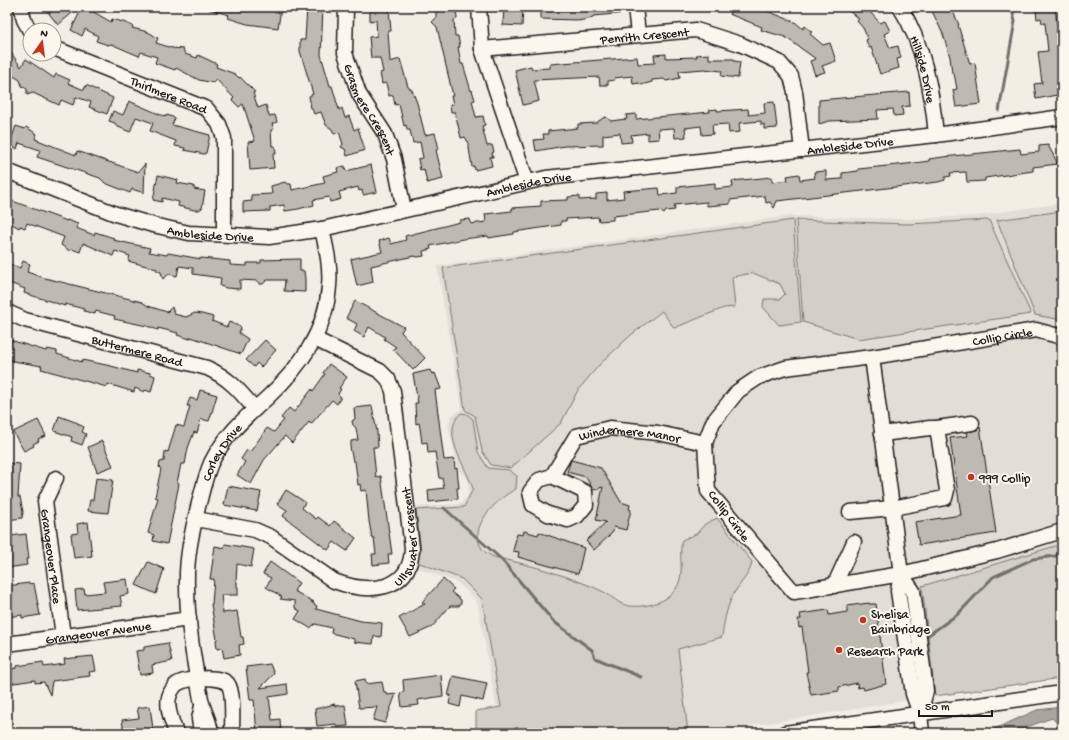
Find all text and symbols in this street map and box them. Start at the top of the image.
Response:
north arrow [22,22,62,62]
street label: Penrith Crescent [599,26,691,49]
text: N [39,28,49,41]
street label: Hillside Drive [905,34,937,105]
street label: Grasmere Crescent [339,62,398,159]
street label: Thirlmere Road [127,74,210,119]
street label: Ambleside Drive [806,135,895,159]
street label: Ambleside Drive [485,170,573,201]
street label: Ambleside Drive [165,223,254,246]
street label: Collip Circle [972,326,1034,350]
street label: Buttermere Road [89,333,185,372]
street label: Corley Drive [200,421,246,483]
street label: Windermere Manor [577,423,683,448]
marker: 999 Collip [966,472,976,482]
place label: 999 Collip [978,472,1031,487]
street label: Ullswater Crescent [392,485,422,591]
street label: Collip Circle [704,488,752,545]
street label: Grangeover Place [36,508,64,605]
place label: Shelisa Bainbridge [870,608,930,638]
marker: Shelisa Bainbridge [858,615,868,625]
street label: Grangeover Avenue [45,619,152,649]
marker: Research Park [834,645,844,655]
place label: Research Park [847,645,924,660]
scale bar [919,692,992,718]
text: 50 m [925,701,950,715]

